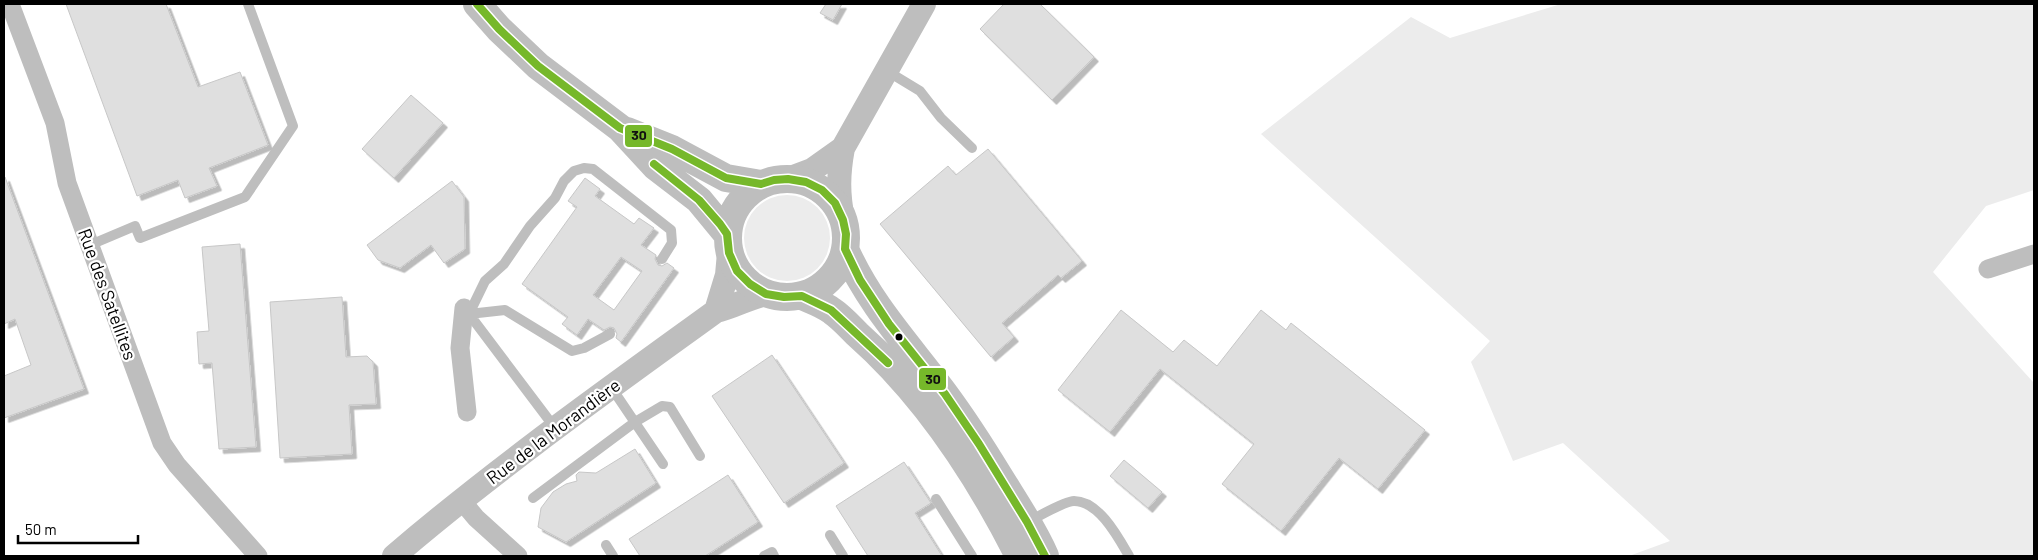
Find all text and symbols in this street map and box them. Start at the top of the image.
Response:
line badge: 30 [624,124,653,148]
text: 30 [631,126,647,143]
street label: Rue des Satellites [74,225,142,363]
unlabelled marker [894,332,904,342]
line badge: 30 [918,367,947,391]
text: 30 [925,370,941,387]
street label: Rue de la Morandière [482,374,624,488]
scale bar [18,512,138,544]
text: 50 m [25,520,57,538]

